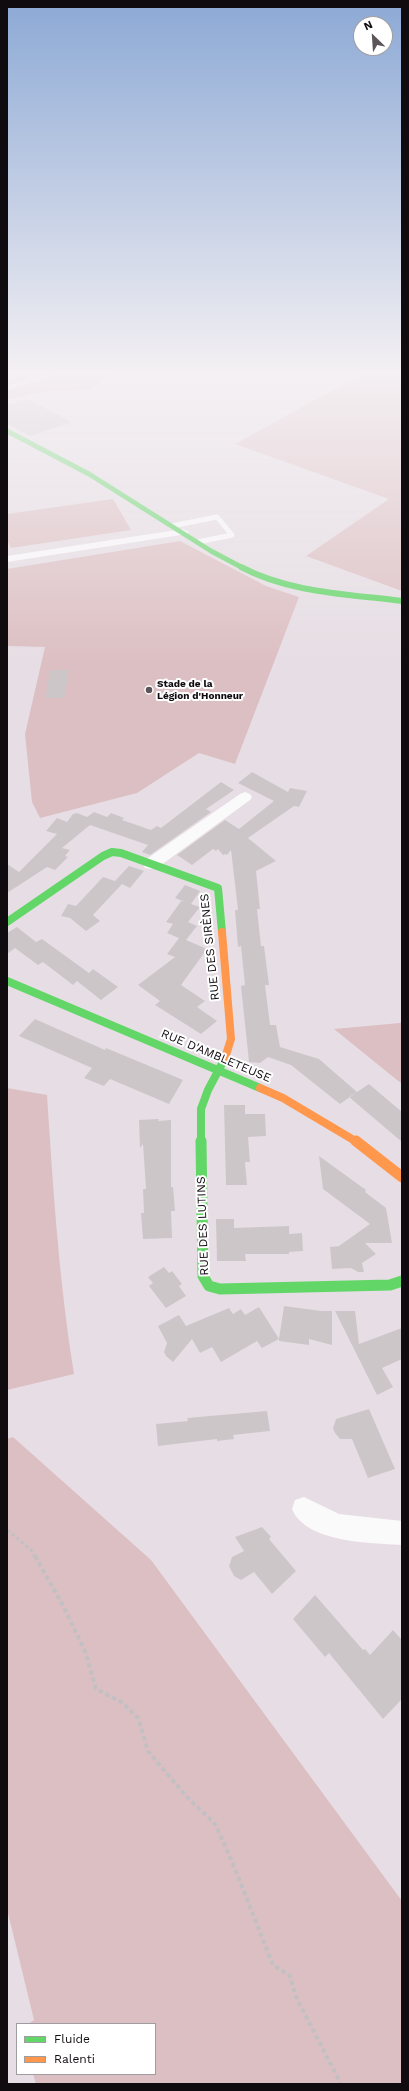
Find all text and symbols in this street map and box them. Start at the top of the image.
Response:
north arrow [353,16,393,56]
text: N [362,18,375,33]
place label: Stade de la Légion d'Honneur [157,678,243,702]
marker: Stade de la Légion d'Honneur [144,685,154,695]
street label: RUE DES SIRÈNES [197,893,223,1001]
street label: RUE D'AMBLETEUSE [159,1026,273,1086]
street label: RUE DES LUTINS [194,1176,212,1276]
legend [16,2023,156,2075]
text: Fluide [54,2032,90,2046]
text: Ralenti [54,2052,95,2066]

